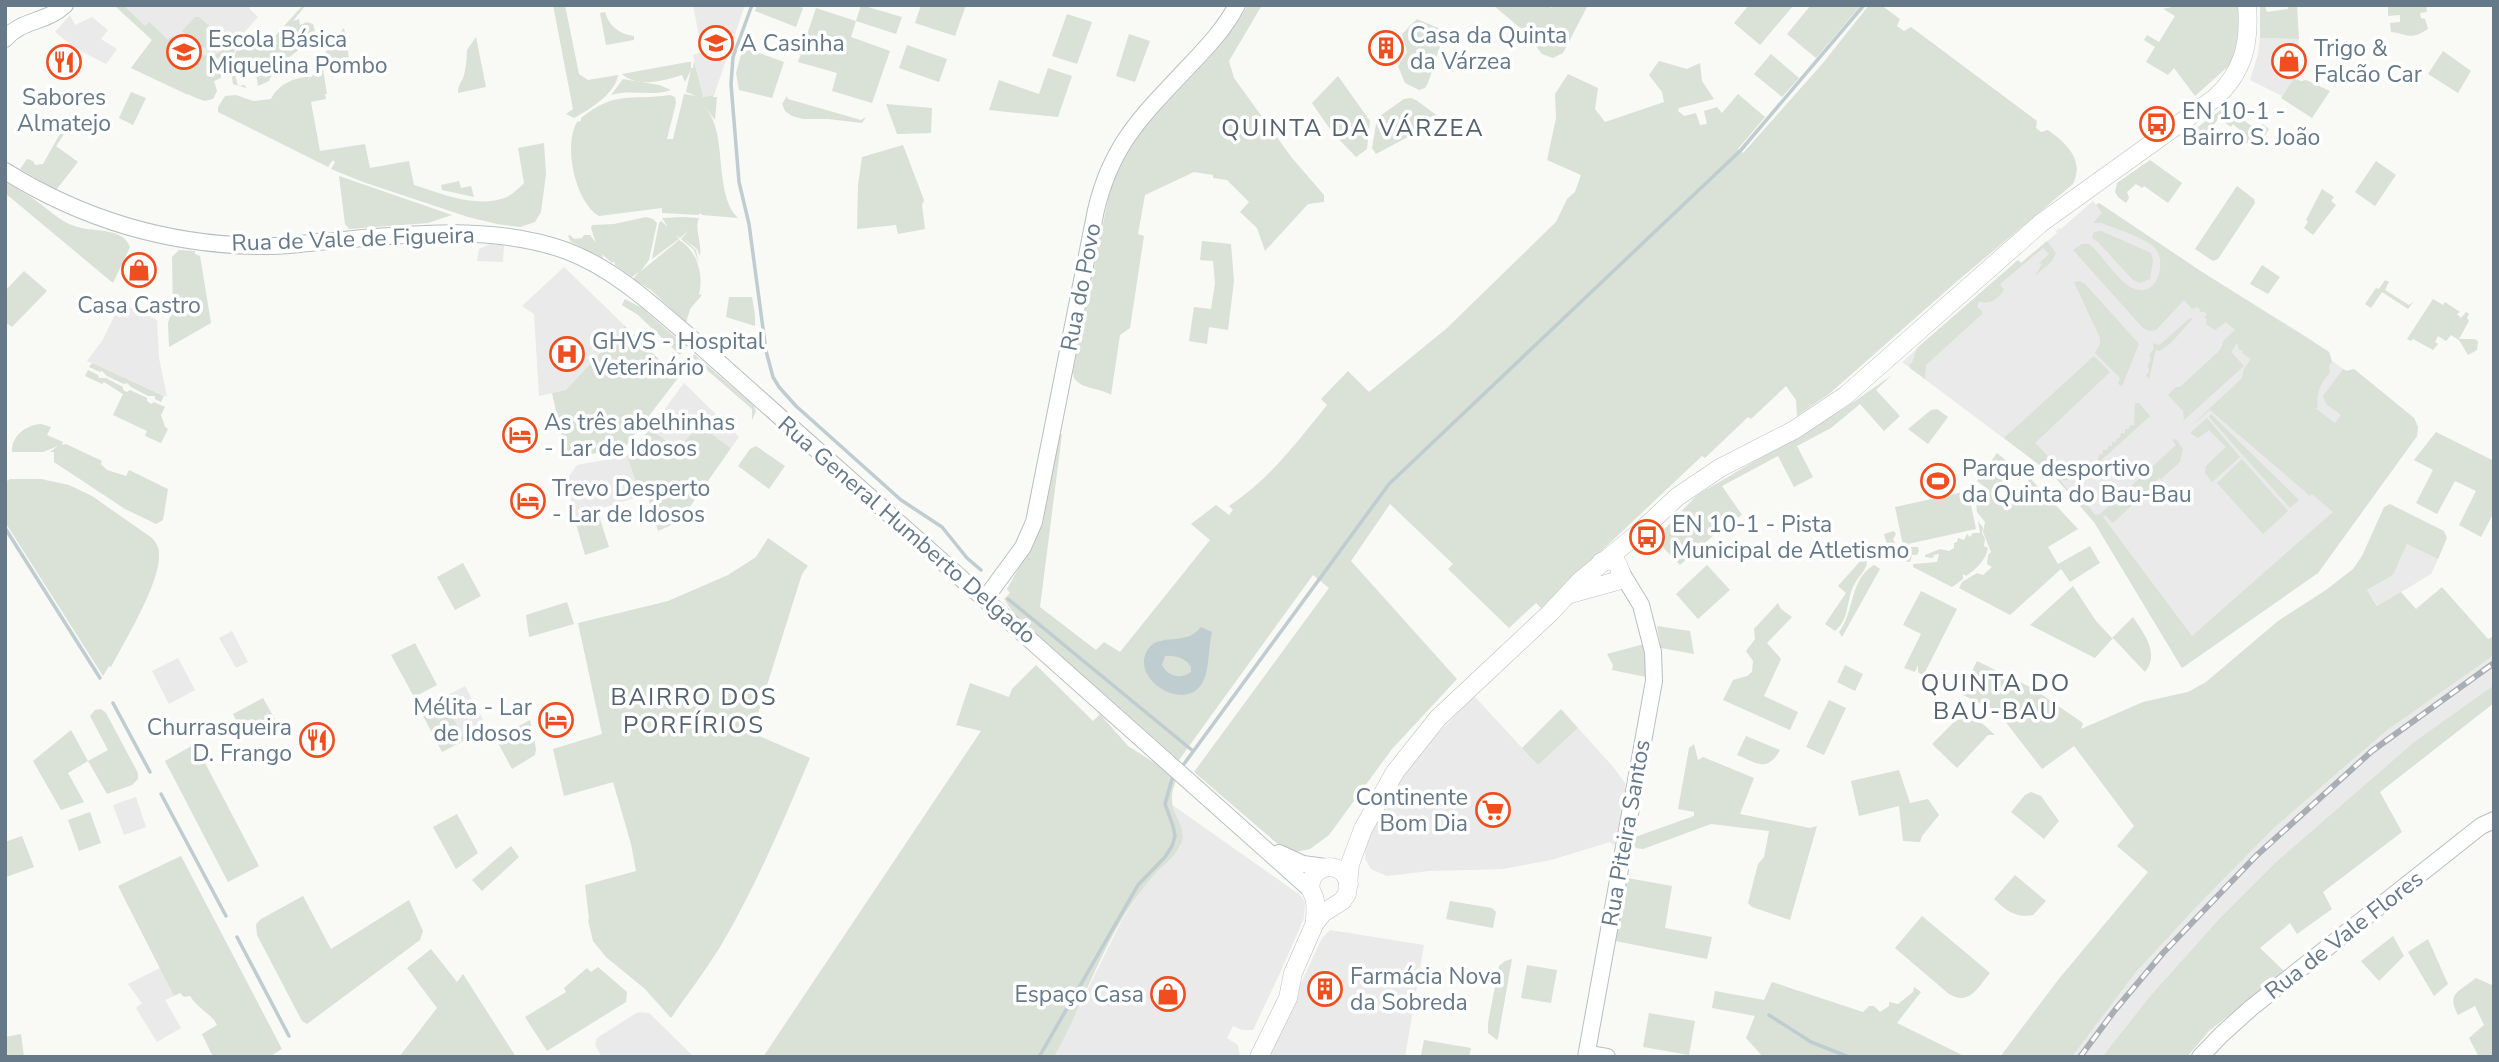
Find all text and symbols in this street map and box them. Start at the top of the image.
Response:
place label: Casa da Quinta da Várzea [1410,20,1567,77]
place label: Escola Básica Miquelina Pombo [208,24,388,81]
school or university icon: A Casinha [697,24,735,62]
place label: A Casinha [740,28,845,59]
building icon: Casa da Quinta da Várzea [1367,29,1405,67]
school or university icon: Escola Básica Miquelina Pombo [165,33,203,71]
place label: Trigo & Falcão Car [2314,33,2423,90]
shop icon: Trigo & Falcão Car [2270,42,2308,80]
restaurant icon: Sabores Almatejo [45,43,83,81]
place label: Sabores Almatejo [17,82,111,139]
place label: EN 10-1 - Bairro S. João [2182,96,2320,153]
bus stop icon: EN 10-1 - Bairro S. João [2138,105,2176,143]
district label: QUINTA DA VÁRZEA [1221,112,1485,144]
street label: Rua de Vale de Figueira [231,219,475,259]
street label: Rua do Povo [1053,220,1109,354]
shop icon: Casa Castro [120,251,158,289]
place label: Casa Castro [77,290,201,321]
place label: GHVS - Hospital Veterinário [591,326,765,383]
hospital icon: GHVS - Hospital Veterinário [548,335,586,373]
place label: As três abelhinhas - Lar de Idosos [544,407,735,464]
street label: Rua General Humberto Delgado [771,409,1043,651]
hotel icon: As três abelhinhas - Lar de Idosos [501,416,539,454]
place label: Parque desportivo da Quinta do Bau-Bau [1962,453,2192,510]
sports icon: Parque desportivo da Quinta do Bau-Bau [1919,462,1957,500]
place label: Trevo Desperto - Lar de Idosos [552,473,710,530]
hotel icon: Trevo Desperto - Lar de Idosos [509,482,547,520]
place label: EN 10-1 - Pista Municipal de Atletismo [1672,509,1909,566]
bus stop icon: EN 10-1 - Pista Municipal de Atletismo [1628,518,1666,556]
district label: QUINTA DO BAU-BAU [1921,667,2071,727]
district label: BAIRRO DOS PORFÍRIOS [610,681,778,741]
place label: Mélita - Lar de Idosos [413,692,533,749]
hotel icon: Mélita - Lar de Idosos [537,701,575,739]
place label: Churrasqueira D. Frango [147,712,292,769]
restaurant icon: Churrasqueira D. Frango [298,721,336,759]
street label: Rua Piteira Santos [1594,737,1658,929]
place label: Continente Bom Dia [1356,782,1468,839]
supermarket icon: Continente Bom Dia [1474,791,1512,829]
street label: Rua de Vale Flores [2258,863,2430,1007]
place label: Farmácia Nova da Sobreda [1350,961,1502,1018]
building icon: Farmácia Nova da Sobreda [1306,970,1344,1008]
shop icon: Espaço Casa [1149,975,1187,1013]
place label: Espaço Casa [1014,979,1144,1010]

